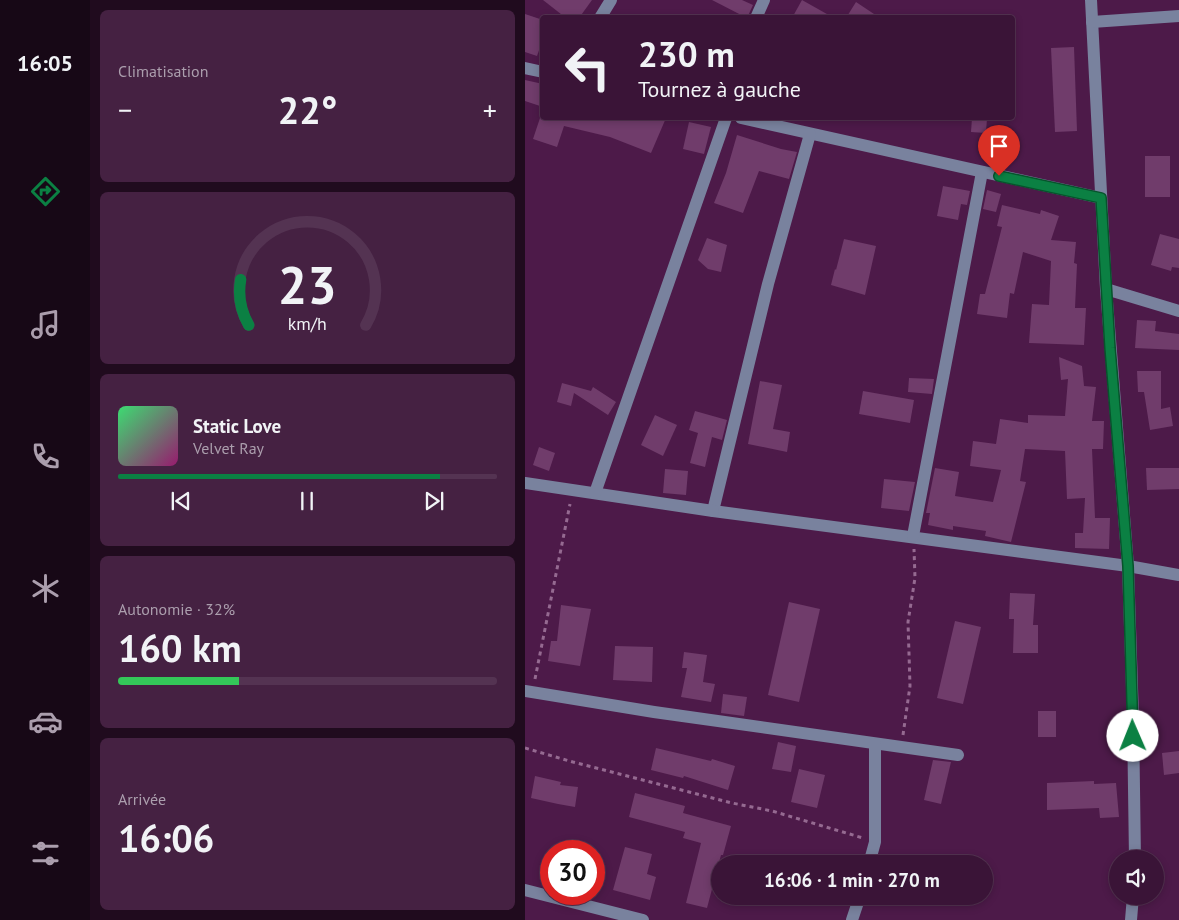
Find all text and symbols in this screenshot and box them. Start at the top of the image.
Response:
text: 230 m [638,31,735,77]
icon: left [555,35,620,100]
text: 16:05 [17,49,73,77]
text: Climatisation [118,61,208,81]
text: Tournez à gauche [638,75,801,103]
text: 22° [278,85,337,134]
text: − [118,91,132,128]
text: + [483,91,497,128]
pin [978,125,1020,176]
icon: arrive [985,132,1013,160]
icon: directions [28,174,63,209]
text: 23 [278,251,337,318]
icon: music [28,307,63,342]
text: km/h [288,312,327,335]
text: Static Love [193,414,281,438]
text: Velvet Ray [193,438,264,458]
icon: phone [28,439,63,474]
icon: previous [167,487,195,515]
icon: pause [293,487,321,515]
icon: next [420,487,448,515]
icon: climate [28,571,63,606]
text: Autonomie · 32% [118,599,235,619]
text: 160 km [118,623,242,672]
icon: car [28,704,63,739]
position arrow [1106,709,1158,761]
text: Arrivée [118,789,166,809]
text: 16:06 [118,813,214,862]
icon: filters [28,836,63,871]
speed limit sign: 30 [540,840,605,905]
map controls [1109,850,1164,905]
button: sound [1109,850,1164,905]
text: 16:06 · 1 min · 270 m [764,868,940,892]

